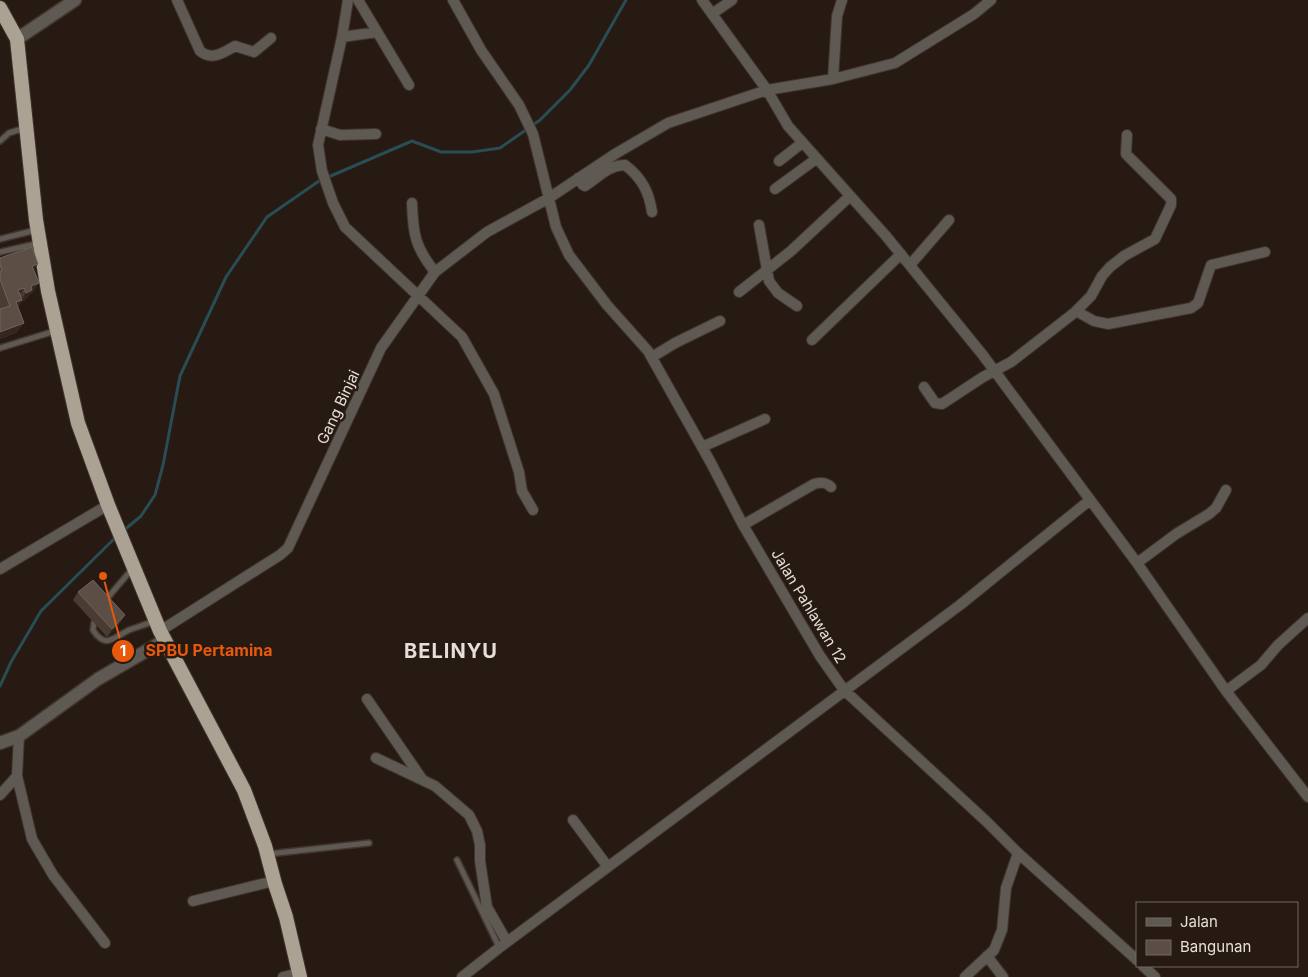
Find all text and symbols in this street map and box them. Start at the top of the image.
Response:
street label: Gang Binjai [313,367,363,447]
street label: Jalan Pahlawan 12 [767,545,851,667]
callout: SPBU Pertamina [110,635,282,666]
district label: BELINYU [404,639,498,663]
text: SPBU Pertamina [146,640,272,660]
text: 1 [120,641,126,660]
legend [1136,902,1298,967]
text: Jalan [1180,912,1218,931]
text: Bangunan [1180,937,1251,956]

